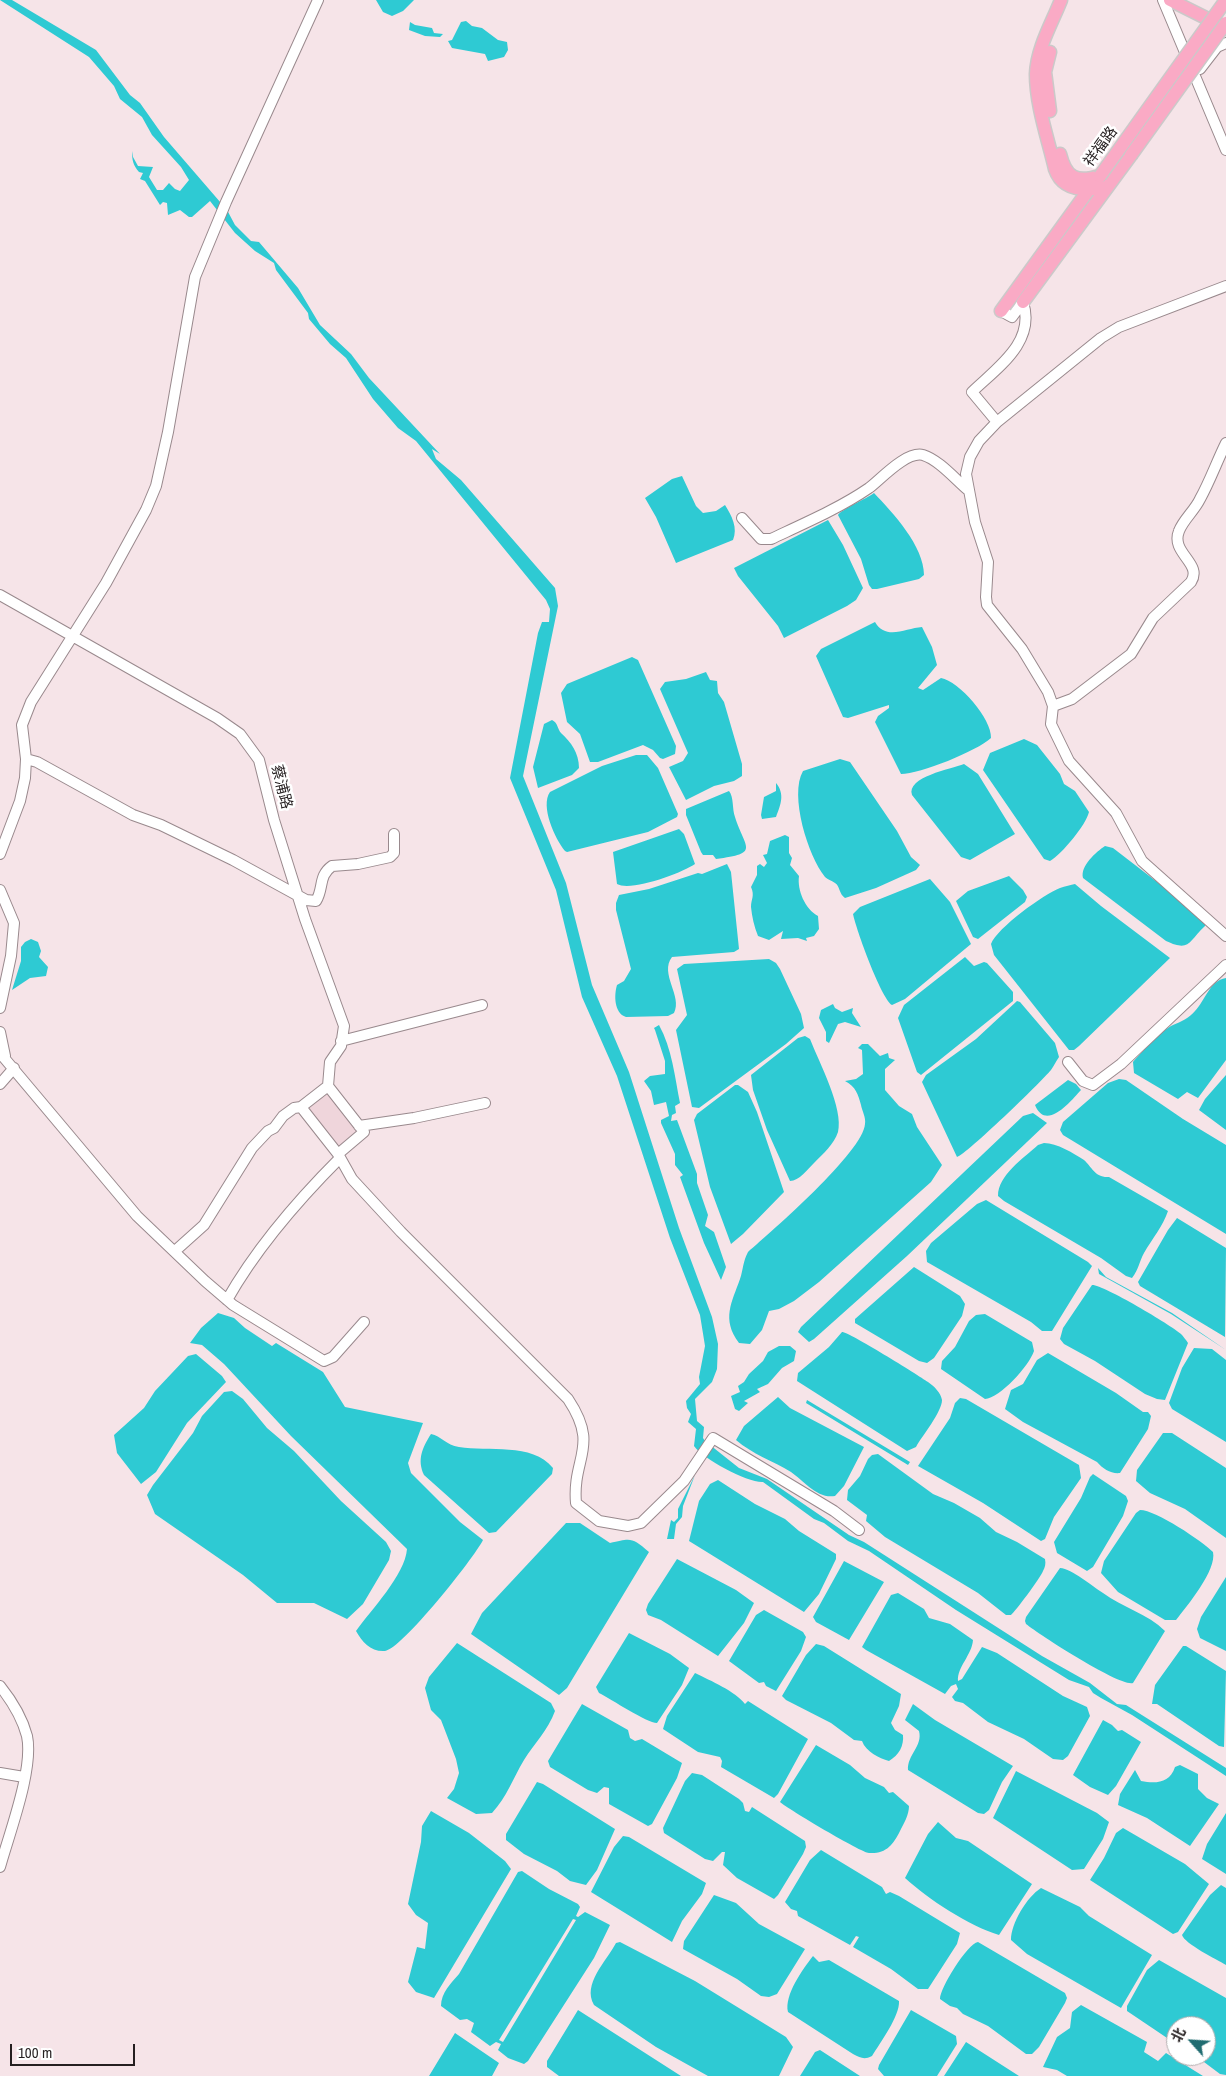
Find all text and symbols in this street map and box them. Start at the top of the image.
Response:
street label: 祥福路 [1080,124,1122,170]
street label: 蔡浦路 [267,763,295,811]
north arrow [1166,2016,1216,2066]
text: 北 [1167,2025,1190,2045]
scale bar [12,2034,138,2066]
text: 100 m [18,2042,52,2063]

